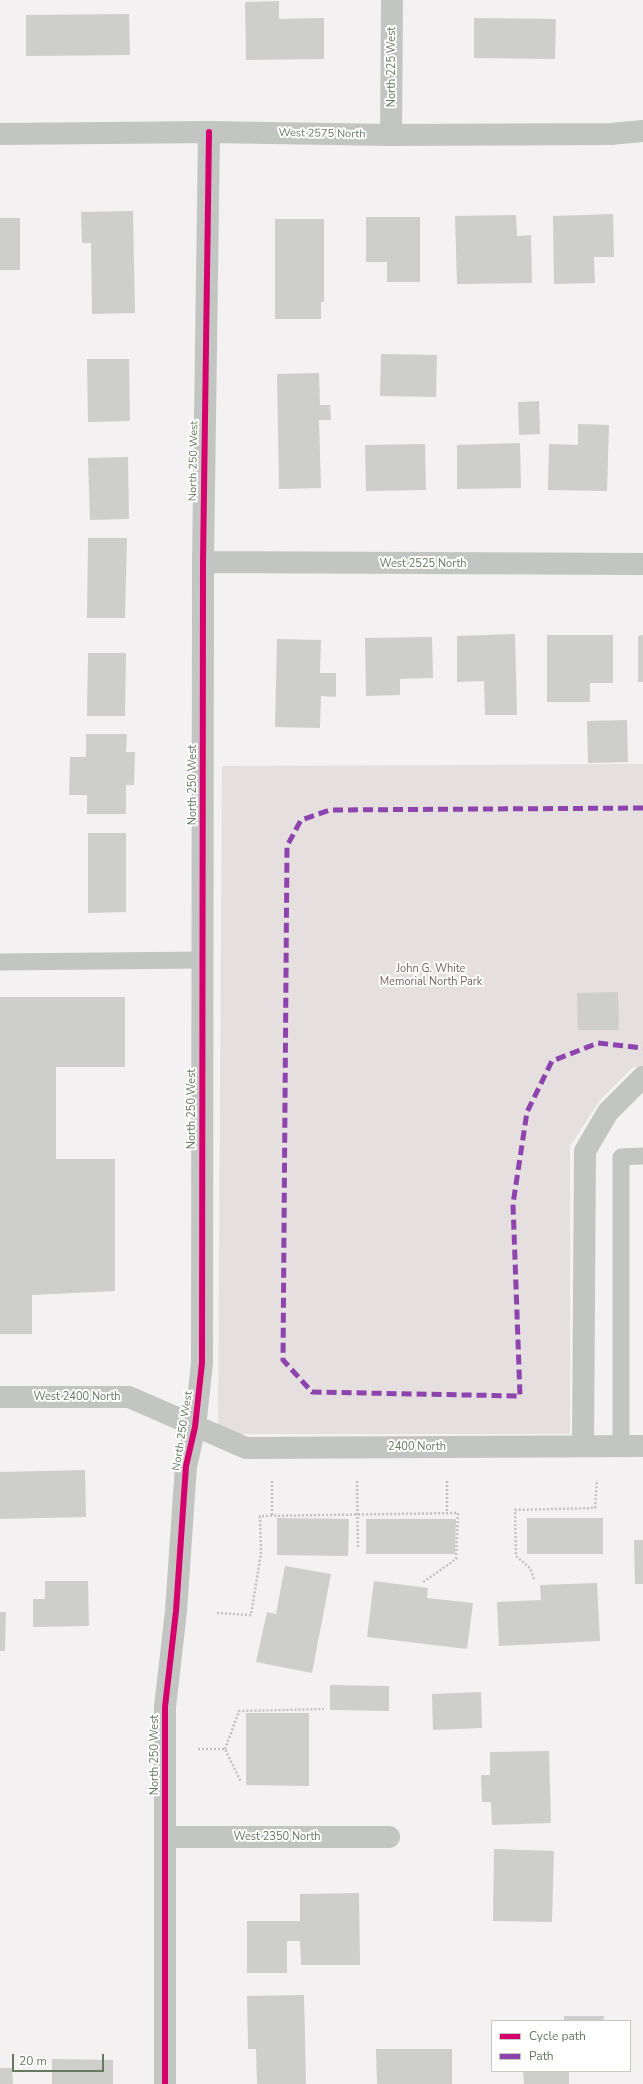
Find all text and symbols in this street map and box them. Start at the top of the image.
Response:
street label: North 225 West [385,27,399,107]
street label: West 2575 North [278,127,366,141]
street label: North 250 West [187,421,201,501]
street label: West 2525 North [379,557,467,571]
street label: North 250 West [186,745,200,825]
park label: John G. White Memorial North Park [380,962,482,988]
street label: North 250 West [185,1069,199,1149]
street label: West 2400 North [33,1390,121,1404]
street label: North 250 West [170,1390,196,1472]
street label: 2400 North [388,1440,446,1454]
street label: North 250 West [148,1715,162,1795]
street label: West 2350 North [233,1830,321,1844]
legend [491,2020,631,2072]
text: Cycle path [529,2028,586,2044]
scale bar [14,2046,106,2072]
text: Path [529,2048,554,2064]
text: 20 m [19,2053,47,2069]

